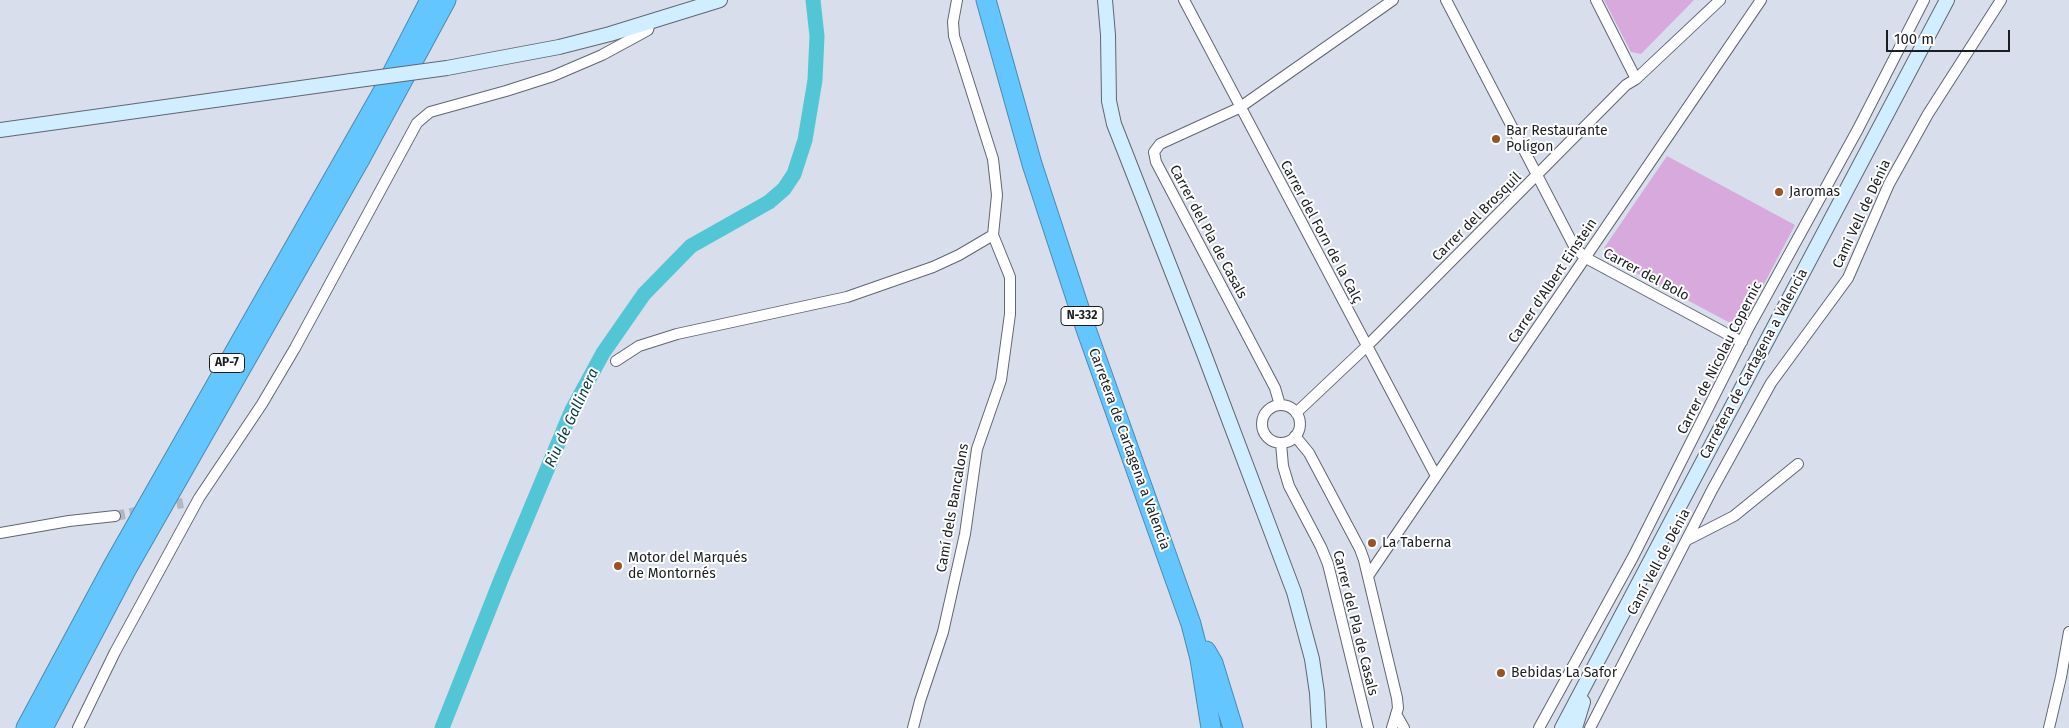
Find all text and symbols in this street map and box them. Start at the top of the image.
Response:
scale bar [1889,20,2013,52]
text: 100 m [1894,30,1934,48]
place label: Bar Restaurante Polígon [1506,123,1608,156]
marker: Bar Restaurante Polígon [1490,133,1502,145]
street label: Camí Vell de Dénia [1829,157,1895,271]
street label: Carrer del Forn de la Calç [1276,158,1366,306]
street label: Carrer del Pla de Casals [1166,162,1250,302]
street label: Carrer del Brosquil [1429,169,1525,265]
place label: Jaromas [1789,184,1840,200]
marker: Jaromas [1773,186,1785,198]
street label: Carrer d'Albert Einstein [1505,216,1601,346]
street label: Carrer del Bolo [1600,245,1692,305]
street label: Carretera de Cartagena a Valencia [1697,266,1811,462]
street label: Carrer de Nicolau Copernic [1674,279,1766,437]
road number: N-332 [1061,306,1103,326]
street label: Carretera de Cartagena a Valencia [1085,346,1173,552]
road number: AP-7 [210,353,244,372]
water label: Riu de Gallinera [541,366,603,470]
street label: Camí dels Bancalons [933,442,973,574]
street label: Camí Vell de Dénia [1624,506,1694,618]
place label: La Taberna [1382,535,1451,551]
marker: La Taberna [1366,537,1378,549]
street label: Carrer del Pla de Casals [1329,549,1381,697]
place label: Motor del Marqués de Montornés [628,550,747,582]
marker: Motor del Marqués de Montornés [612,560,624,572]
place label: Bebidas La Safor [1511,665,1617,681]
marker: Bebidas La Safor [1495,667,1507,679]

